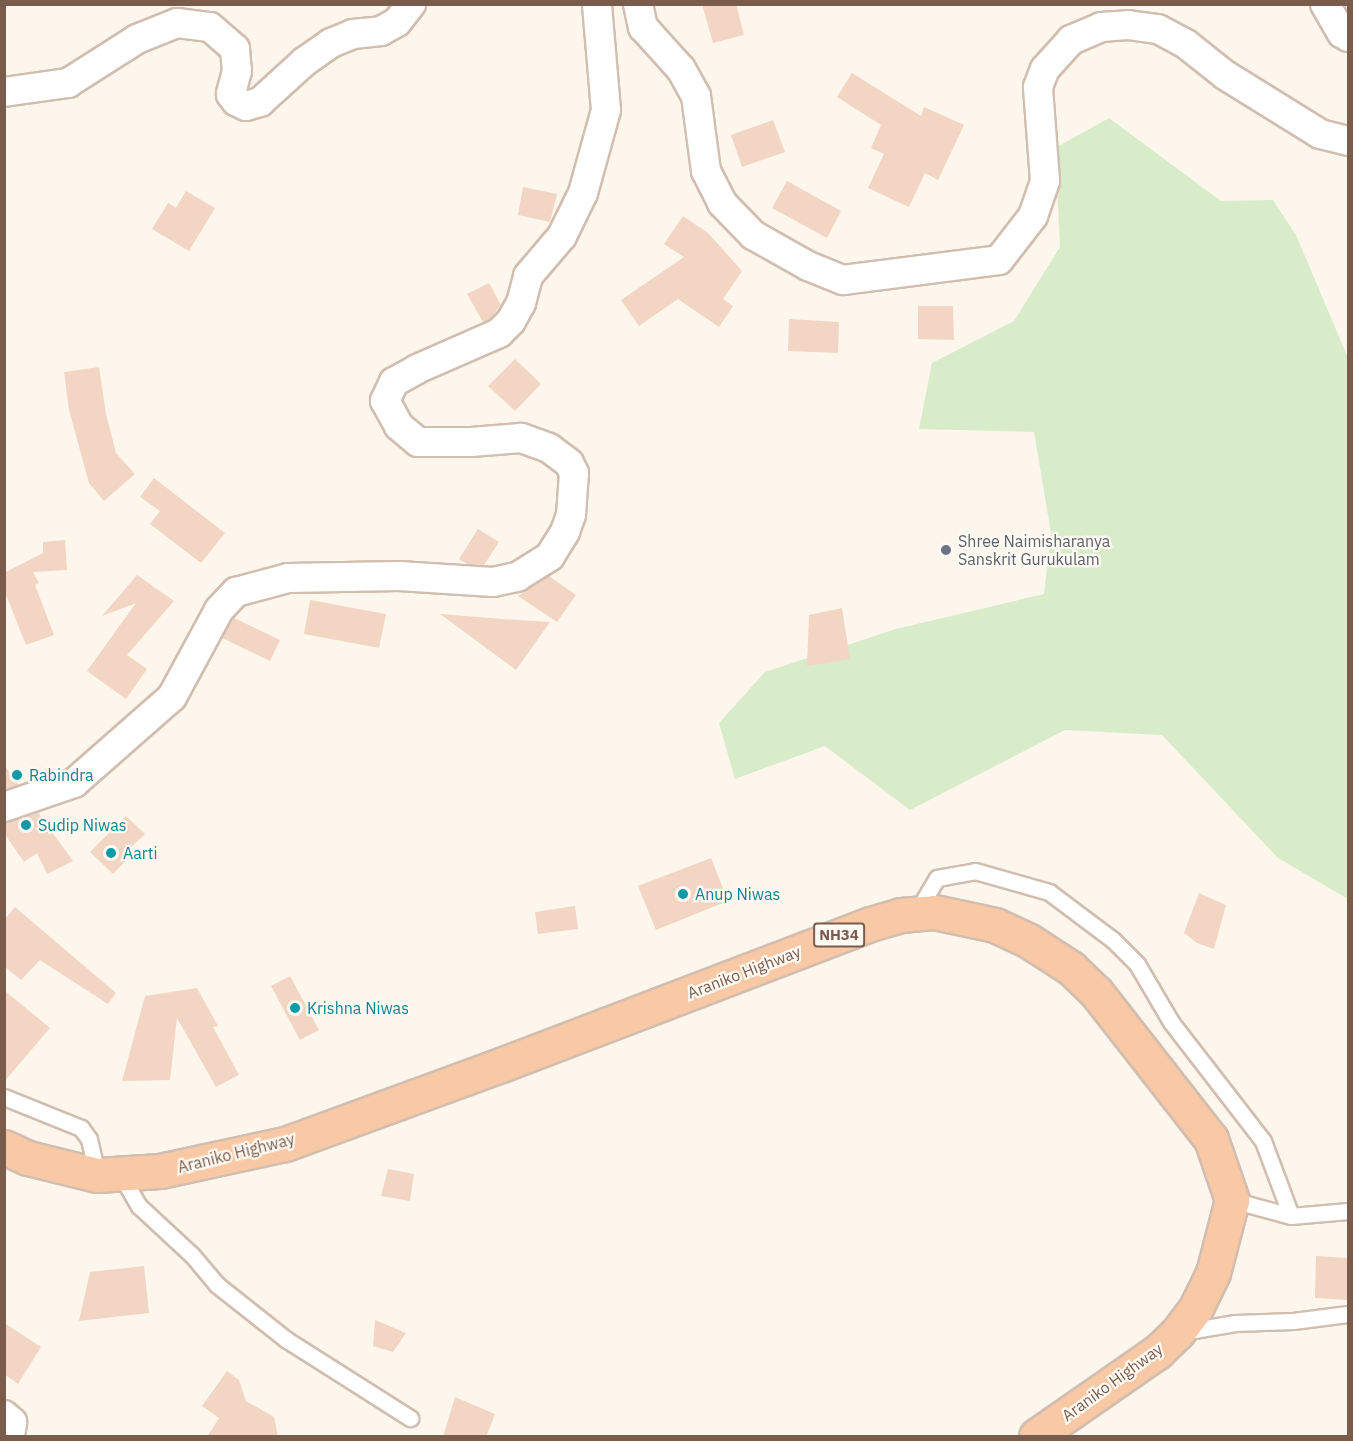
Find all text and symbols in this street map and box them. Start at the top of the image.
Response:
place label: Shree Naimisharanya Sanskrit Gurukulam [958,531,1110,569]
marker: Shree Naimisharanya Sanskrit Gurukulam [939,543,953,557]
place label: Rabindra [29,765,94,785]
marker: Rabindra [10,768,24,782]
place label: Sudip Niwas [38,815,127,835]
marker: Sudip Niwas [19,818,33,832]
place label: Aarti [123,843,157,863]
marker: Aarti [104,846,118,860]
place label: Anup Niwas [695,884,780,904]
marker: Anup Niwas [676,887,690,901]
road number: NH34 [812,923,866,947]
street label: Araniko Highway [685,942,803,1002]
place label: Krishna Niwas [307,998,409,1018]
marker: Krishna Niwas [288,1001,302,1015]
street label: Araniko Highway [175,1129,297,1177]
street label: Araniko Highway [1058,1339,1166,1425]

